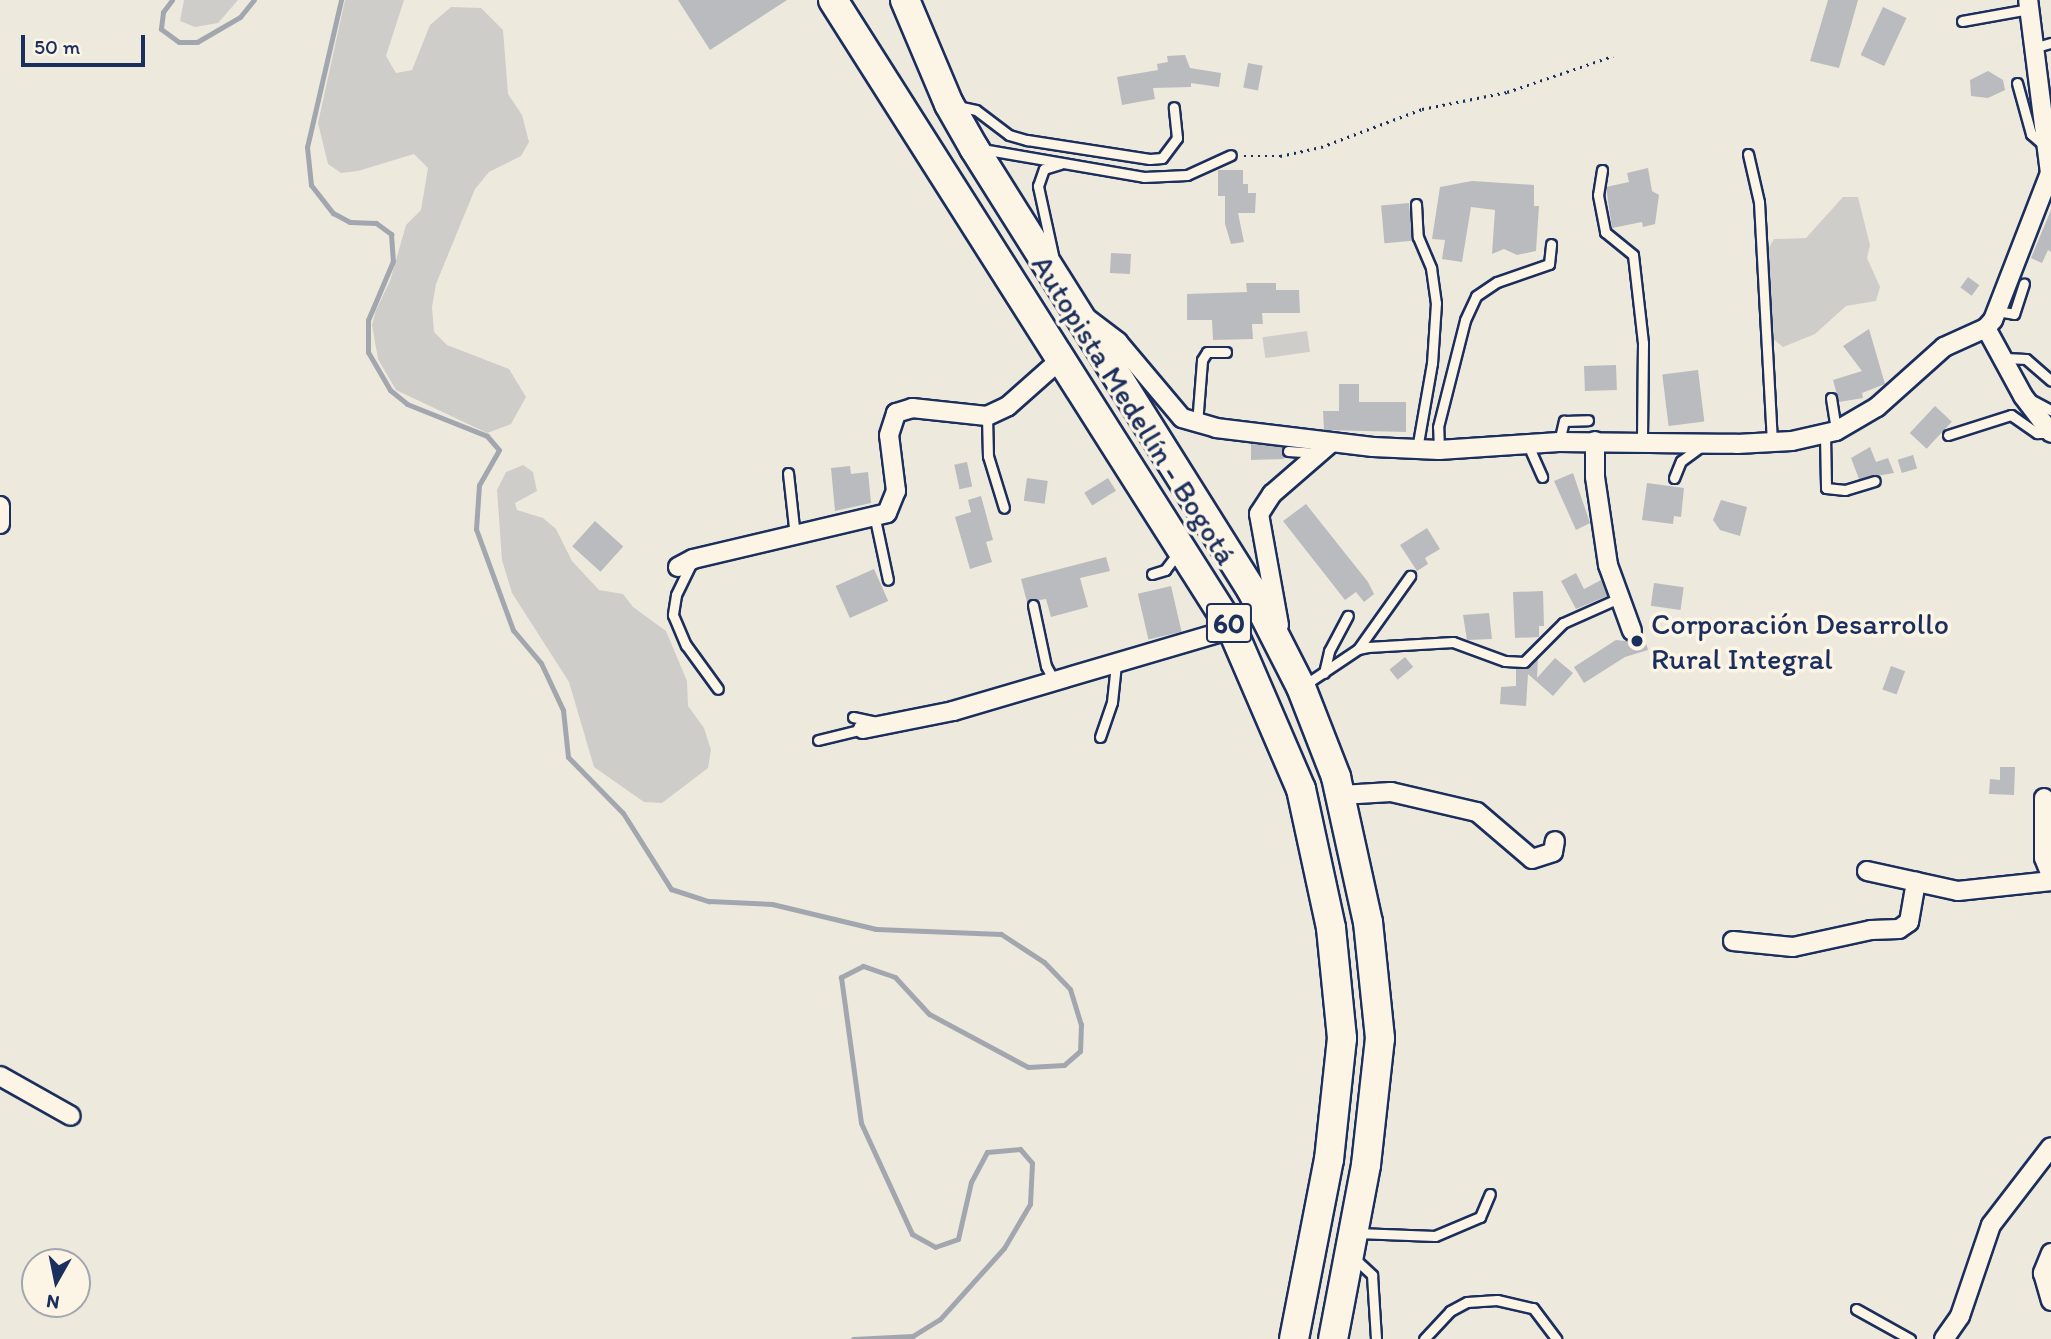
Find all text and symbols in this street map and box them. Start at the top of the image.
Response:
scale bar [24,21,149,65]
text: 50 m [34,34,80,59]
street label: Autopista Medellín - Bogotá [1023,248,1245,572]
road number: 60 [1204,598,1254,648]
place label: Corporación Desarrollo Rural Integral [1651,606,1948,676]
marker: Corporación Desarrollo Rural Integral [1629,633,1645,649]
north arrow [21,1248,91,1318]
text: N [45,1290,61,1315]

